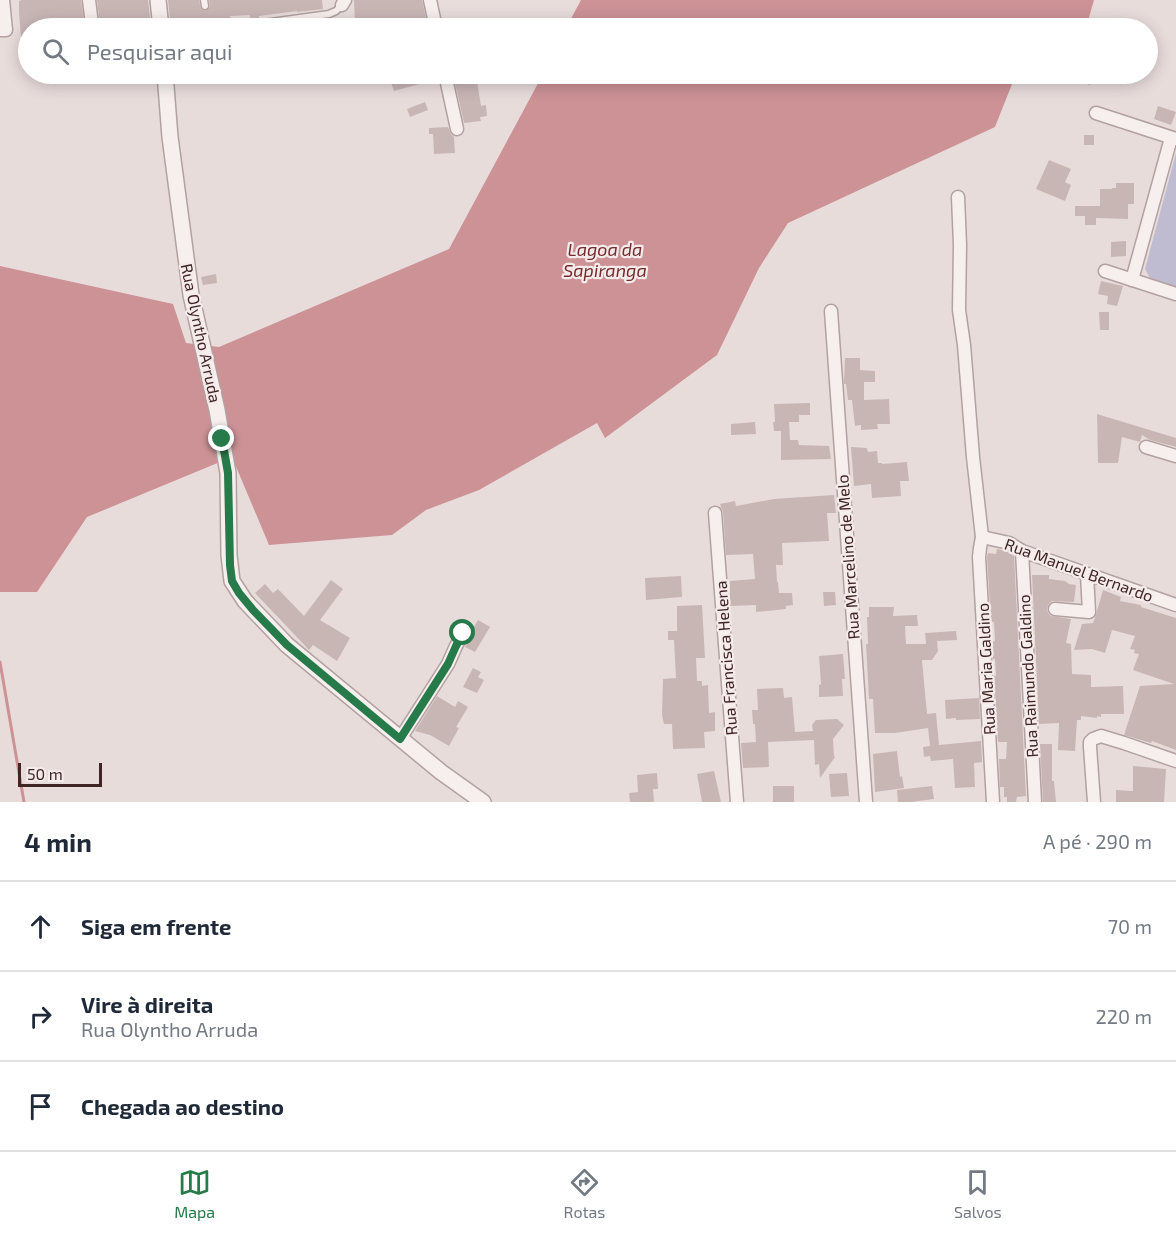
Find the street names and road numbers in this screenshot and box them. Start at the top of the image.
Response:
street label: Rua Olyntho Arruda [177,262,226,404]
street label: Rua Marcelino de Melo [832,474,863,640]
street label: Rua Manuel Bernardo [1002,534,1156,605]
street label: Rua Francisca Helena [711,580,740,736]
street label: Rua Raimundo Galdino [1014,594,1041,758]
street label: Rua Maria Galdino [973,603,998,735]

